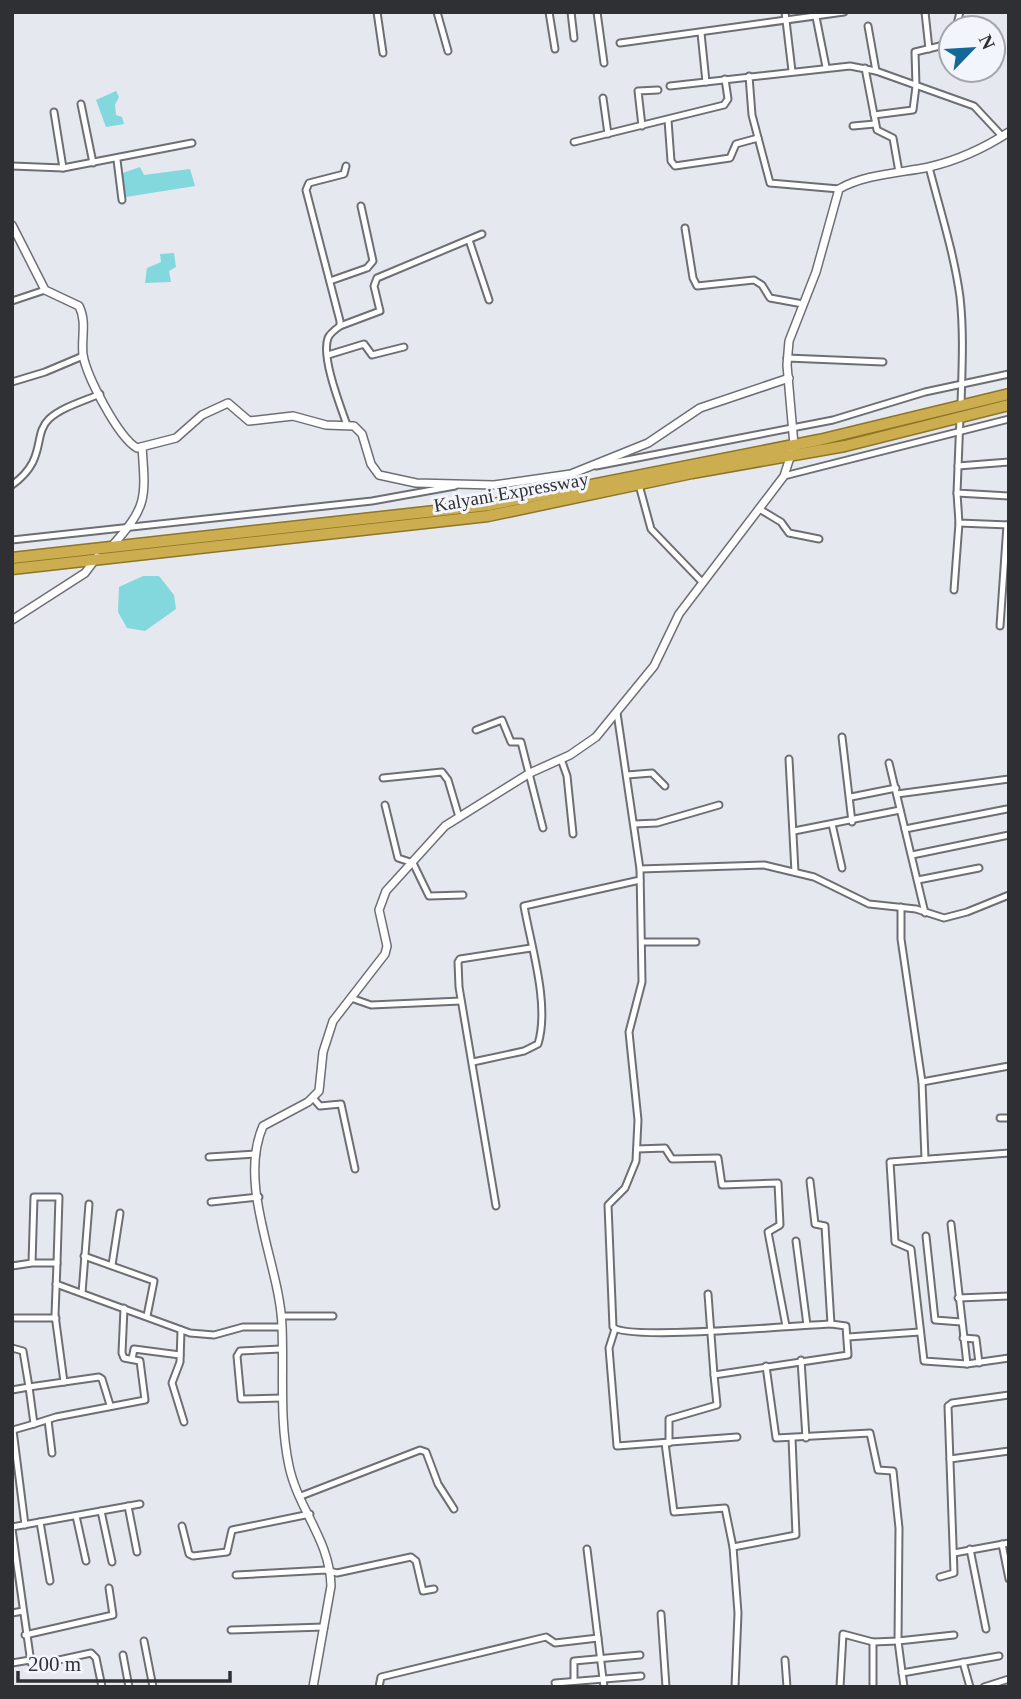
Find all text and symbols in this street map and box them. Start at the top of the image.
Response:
north arrow [937,14,1007,84]
text: N [975,31,999,53]
street label: Kalyani Expressway [432,468,590,516]
scale bar [18,1640,229,1684]
text: 200 m [28,1652,81,1676]

